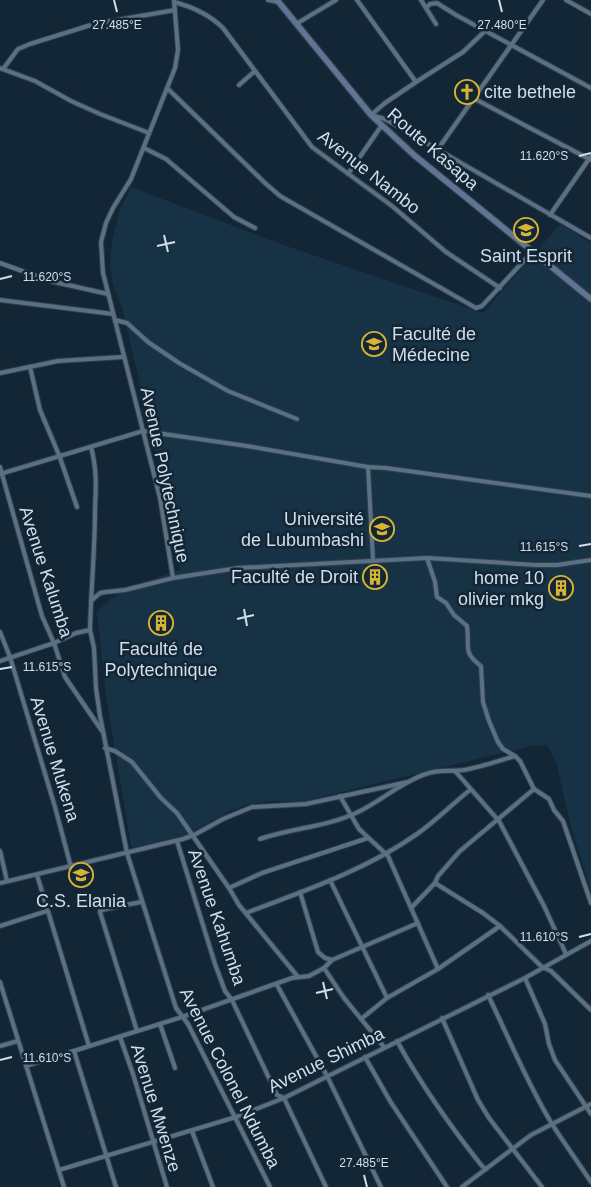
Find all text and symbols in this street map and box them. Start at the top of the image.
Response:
text: 27.485°E [92,18,142,32]
text: 27.480°E [477,18,527,32]
church icon: cite bethele [454,79,480,105]
place label: cite bethele [484,82,576,102]
street label: Route Kasapa [383,104,483,195]
street label: Avenue Nambo [314,126,424,218]
text: 11.620°S [520,149,568,163]
school or university icon: Saint Esprit [513,217,539,243]
place label: Saint Esprit [480,246,572,266]
text: 11.620°S [23,270,71,284]
place label: Faculté de Médecine [392,324,476,365]
school or university icon: Faculté de Médecine [361,331,387,357]
street label: Avenue Polytechnique [137,385,193,565]
street label: Avenue Kalumba [15,504,77,641]
place label: Université de Lubumbashi [241,509,364,550]
school or university icon: Université de Lubumbashi [369,516,395,542]
text: 11.615°S [520,540,568,554]
building icon: Faculté de Droit [362,564,388,590]
place label: Faculté de Droit [231,567,358,587]
place label: home 10 olivier mkg [458,568,544,609]
building icon: home 10 olivier mkg [548,575,574,601]
building icon: Faculté de Polytechnique [148,610,174,636]
place label: Faculté de Polytechnique [104,639,218,680]
text: 11.615°S [23,660,71,674]
street label: Avenue Mukena [26,694,84,825]
street label: Avenue Kahumba [184,846,250,989]
school or university icon: C.S. Elania [68,862,94,888]
place label: C.S. Elania [36,891,127,911]
text: 11.610°S [520,930,568,944]
street label: Avenue Colonel Ndumba [176,984,285,1172]
street label: Avenue Shimba [265,1023,388,1097]
street label: Avenue Mwenze [127,1042,185,1174]
text: 11.610°S [23,1051,71,1065]
text: 27.485°E [339,1156,389,1170]

